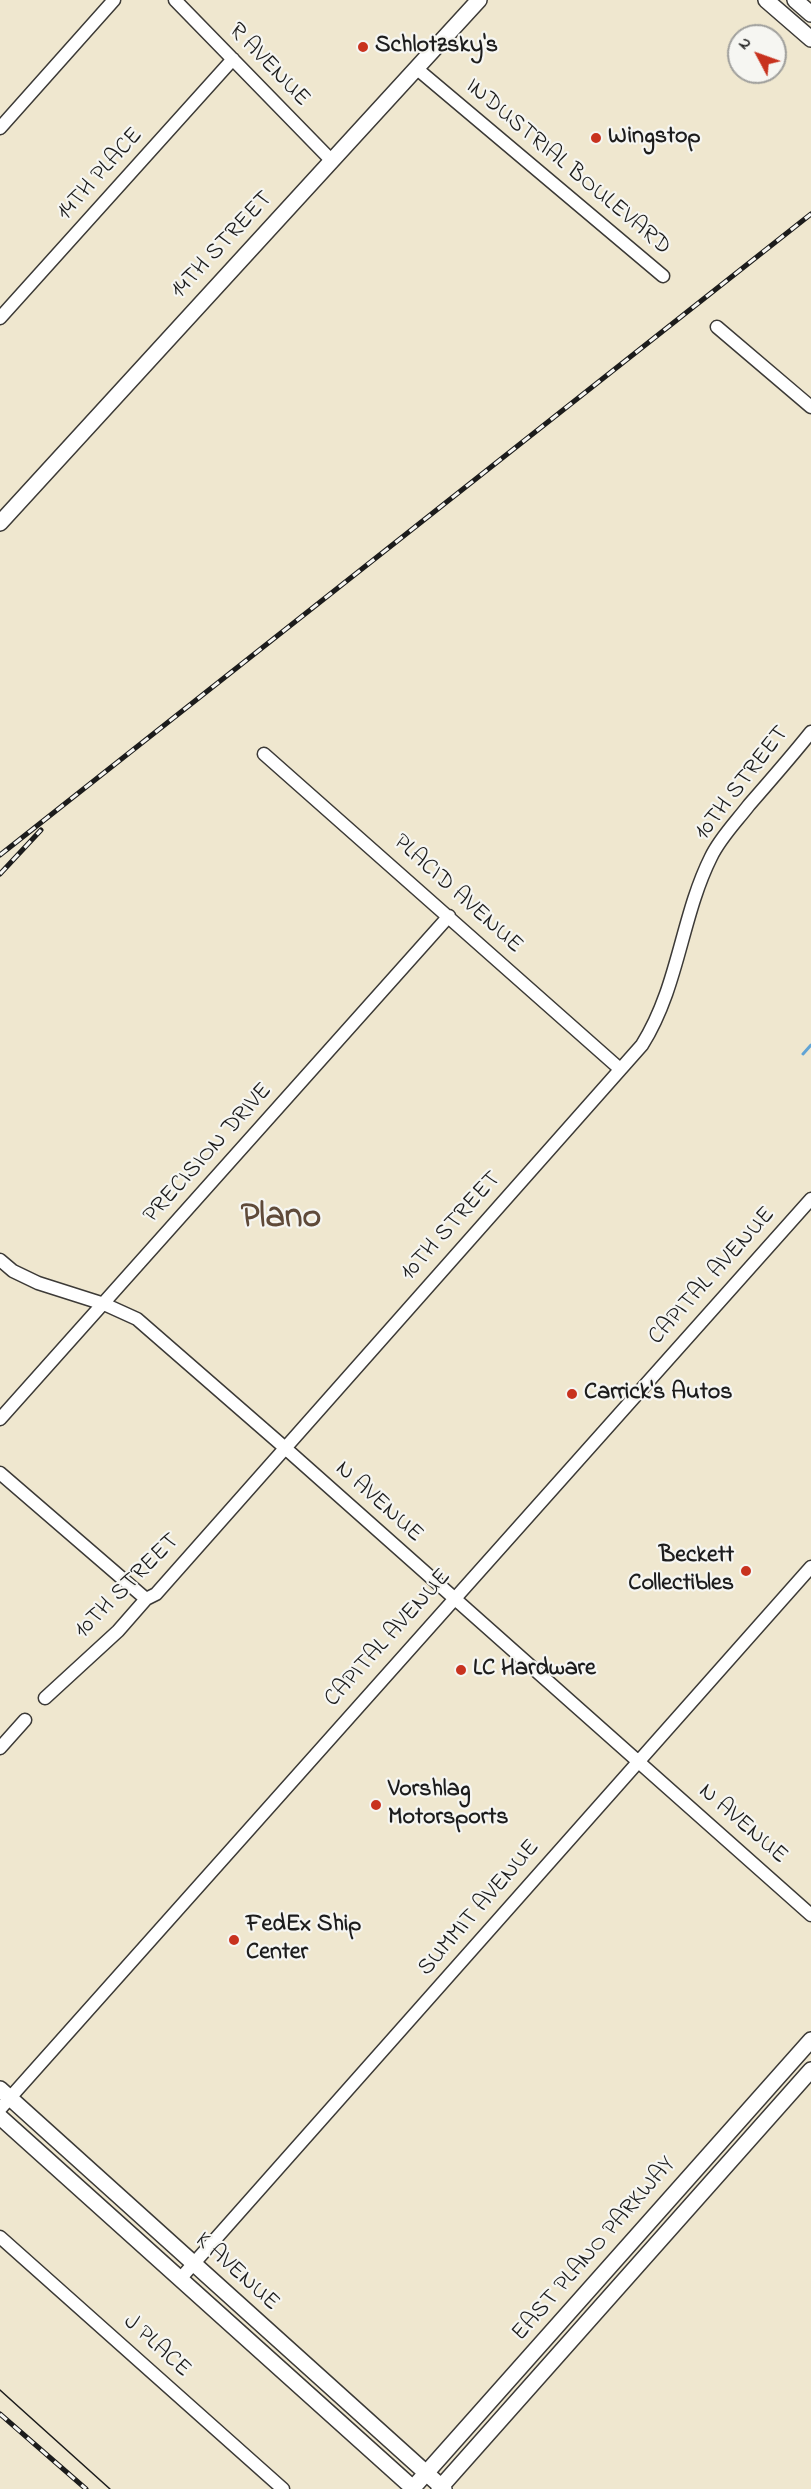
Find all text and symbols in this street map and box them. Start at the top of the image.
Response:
street label: R AVENUE [221,18,315,114]
north arrow [727,24,787,84]
text: N [732,32,758,55]
place label: Schlotzsky's [375,33,498,61]
marker: Schlotzsky's [356,40,370,54]
street label: INDUSTRIAL BOULEVARD [458,73,676,263]
street label: 14TH PLACE [52,123,150,227]
place label: Wingstop [608,124,701,152]
marker: Wingstop [589,131,603,145]
street label: 14TH STREET [166,186,280,306]
street label: 10TH STREET [689,721,797,847]
street label: PLACID AVENUE [386,829,528,961]
street label: PRECISION DRIVE [138,1078,280,1230]
street label: 10TH STREET [395,1166,509,1288]
district label: Plano [241,1198,321,1242]
street label: CAPITAL AVENUE [643,1202,783,1352]
place label: Carrick's Autos [584,1380,732,1408]
marker: Carrick's Autos [565,1387,579,1401]
street label: N AVENUE [328,1456,428,1550]
street label: 10TH STREET [69,1528,187,1646]
place label: Beckett Collectibles [628,1543,734,1599]
street label: CAPITAL AVENUE [319,1564,459,1714]
marker: Beckett Collectibles [739,1564,753,1578]
place label: LC Hardware [473,1656,596,1684]
marker: LC Hardware [454,1663,468,1677]
place label: Vorshlag Motorsports [388,1777,509,1833]
street label: N AVENUE [692,1778,792,1872]
marker: Vorshlag Motorsports [369,1798,383,1812]
street label: SUMMIT AVENUE [413,1835,547,1983]
place label: FedEx Ship Center [246,1912,361,1968]
marker: FedEx Ship Center [227,1933,241,1947]
street label: EAST PLANO PARKWAY [507,2152,683,2348]
street label: K AVENUE [188,2227,284,2319]
street label: J PLACE [116,2309,196,2385]

